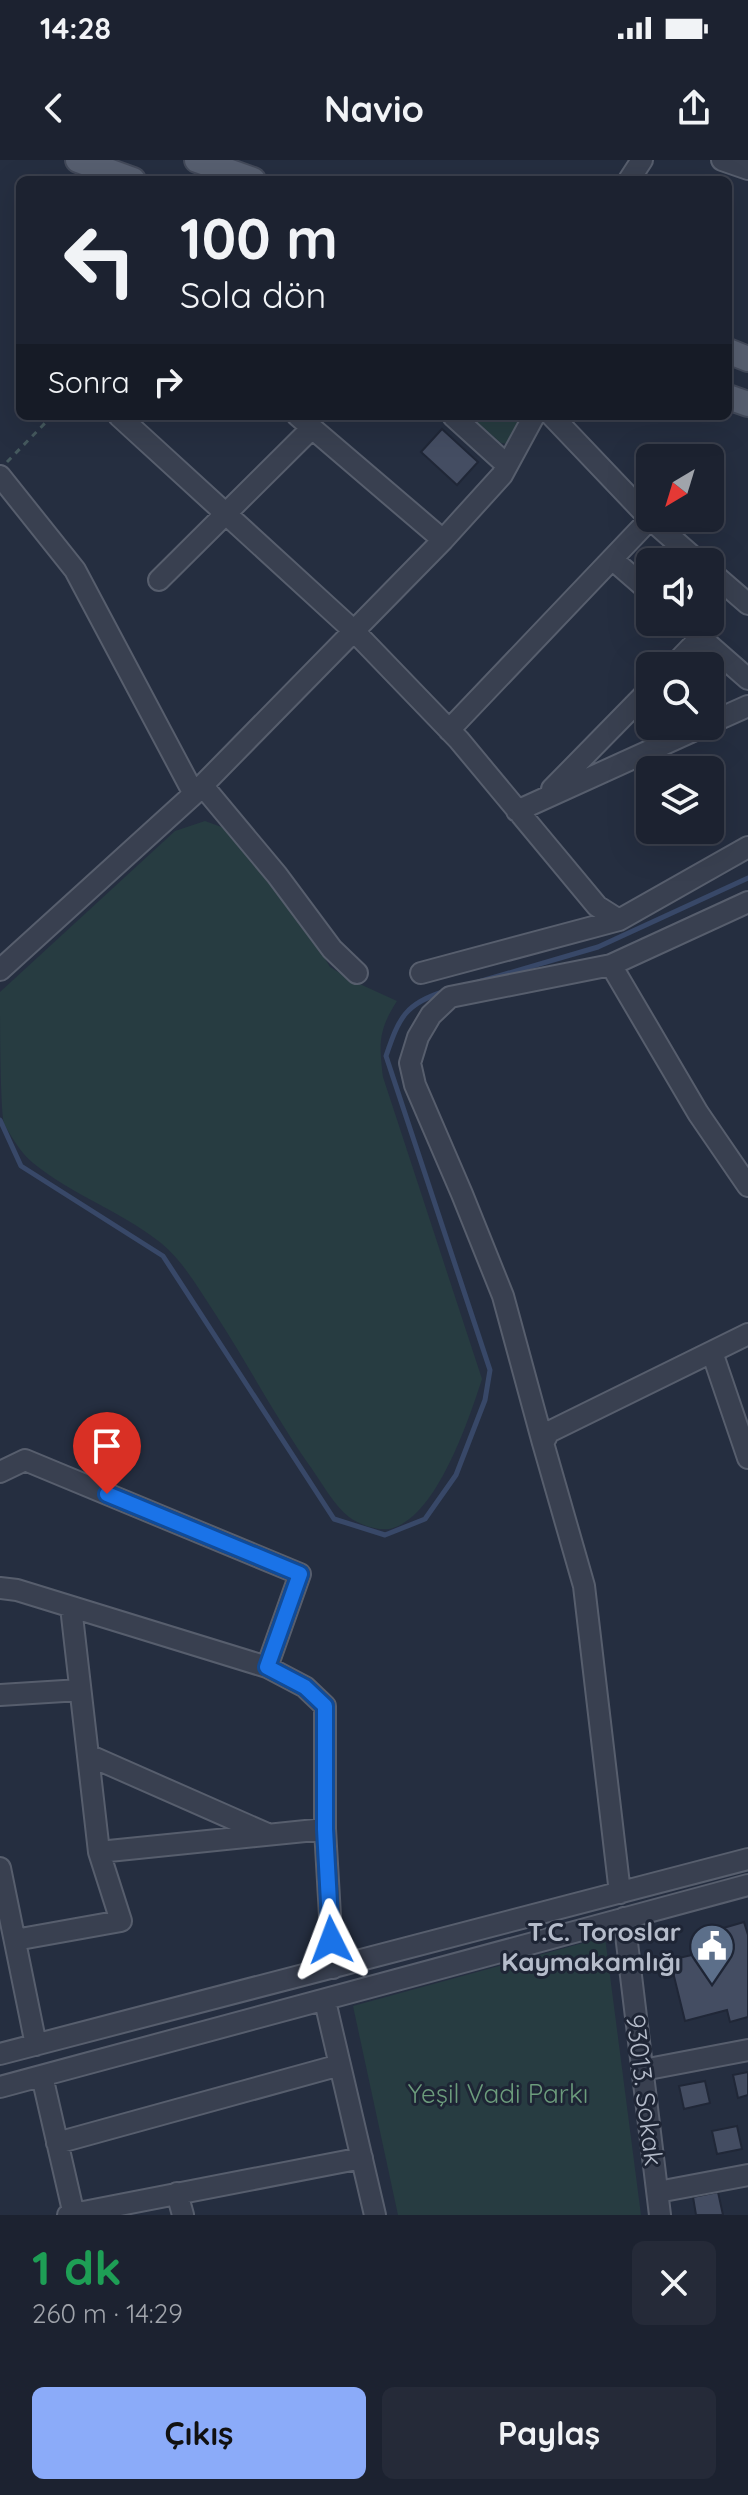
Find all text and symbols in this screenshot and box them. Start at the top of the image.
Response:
text: 14:28 [40,9,111,47]
icon: back [32,86,76,130]
text: Navio [324,86,424,131]
icon: share [672,86,716,130]
text: 100 m [180,203,338,273]
icon: left [48,208,152,312]
text: Sola dön [180,272,326,317]
icon: right [146,360,190,404]
text: Sonra [48,363,130,401]
north arrow [636,444,724,532]
map controls [636,444,724,844]
button: sound [636,548,724,636]
button: search [636,652,724,740]
button: layers [636,756,724,844]
pin [73,1412,141,1494]
icon: arrive [85,1424,129,1468]
position arrow [289,1898,373,1982]
place label: T.C. Toroslar Kaymakamlığı [501,1915,681,1978]
public building icon: T.C. Toroslar Kaymakamlığı [688,1922,736,1985]
street label: 93013. Sokak [619,2012,671,2168]
park label: Yeşil Vadi Parkı [408,2077,588,2110]
text: 1 dk [32,2237,122,2297]
button: close [632,2241,716,2325]
text: 260 m · 14:29 [32,2297,183,2330]
button: Çıkış [32,2387,366,2479]
button: Paylaş [382,2387,716,2479]

